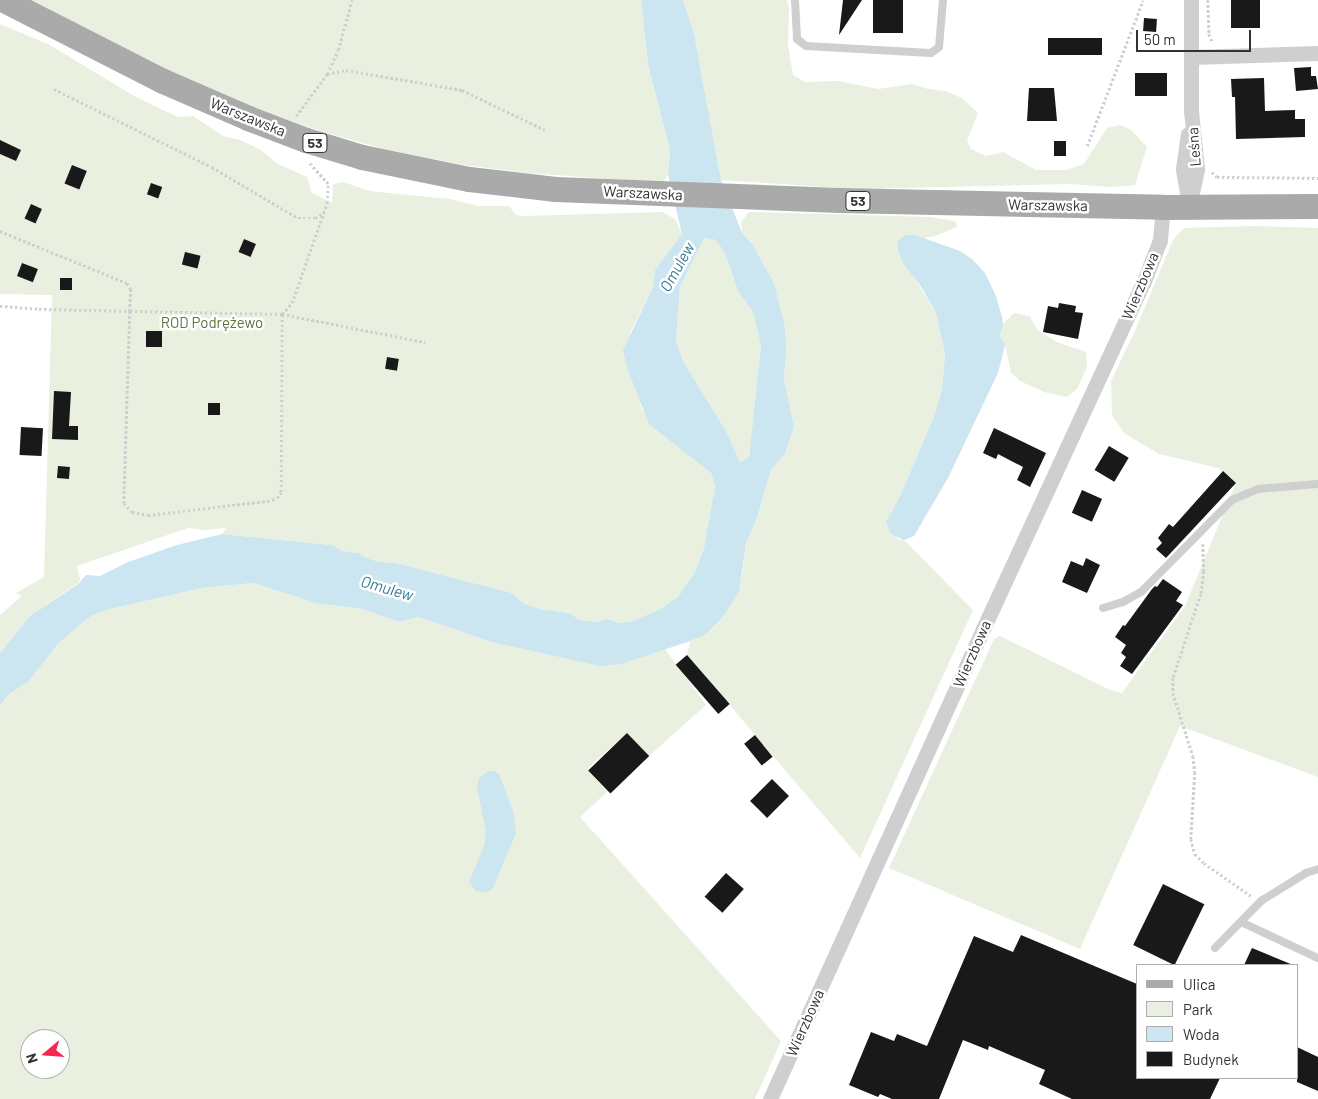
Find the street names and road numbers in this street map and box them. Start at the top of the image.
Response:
street label: Warszawska [208,94,288,140]
street label: Leśna [1184,127,1204,167]
road number: 53 [301,132,329,154]
street label: Warszawska [603,182,683,204]
road number: 53 [844,190,872,212]
street label: Warszawska [1008,195,1088,215]
street label: Wierzbowa [1118,250,1162,322]
street label: Wierzbowa [949,618,995,690]
street label: Wierzbowa [782,987,828,1059]

